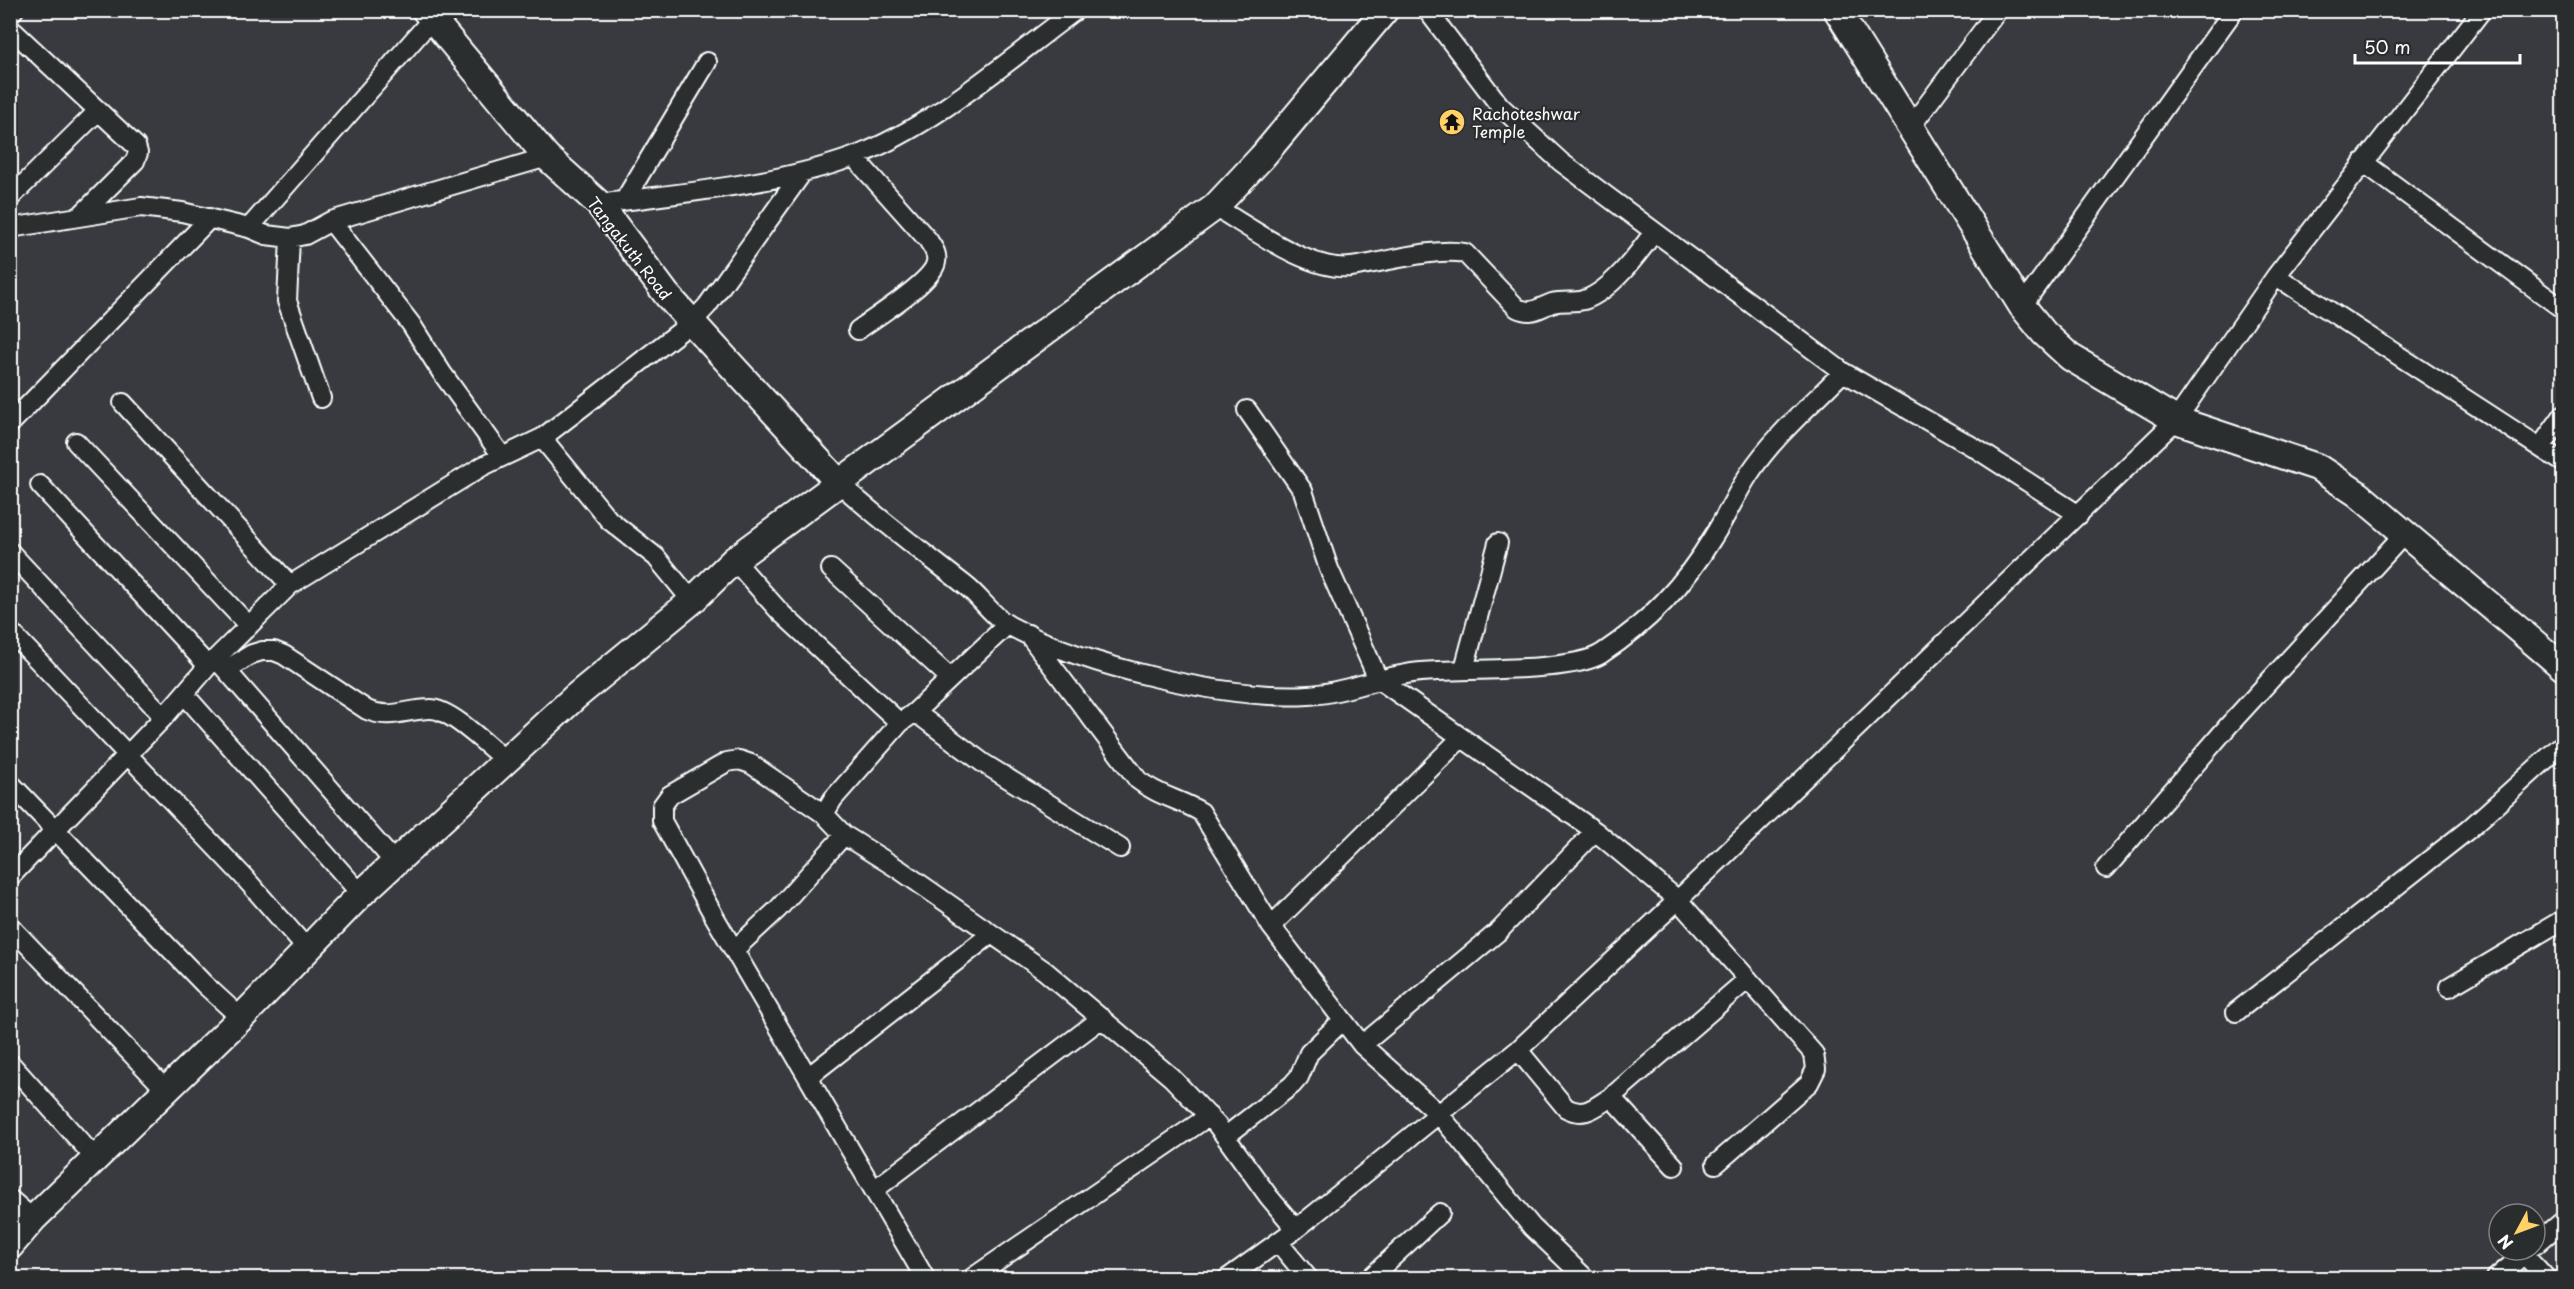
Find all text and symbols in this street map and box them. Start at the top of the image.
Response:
scale bar [2355,27,2520,65]
text: 50 m [2364,33,2411,60]
place label: Rachoteshwar Temple [1472,101,1581,143]
temple icon: Rachoteshwar Temple [1437,107,1467,137]
street label: Tangakuth Road [582,191,678,305]
north arrow [2487,1202,2547,1262]
text: N [2492,1230,2518,1255]

